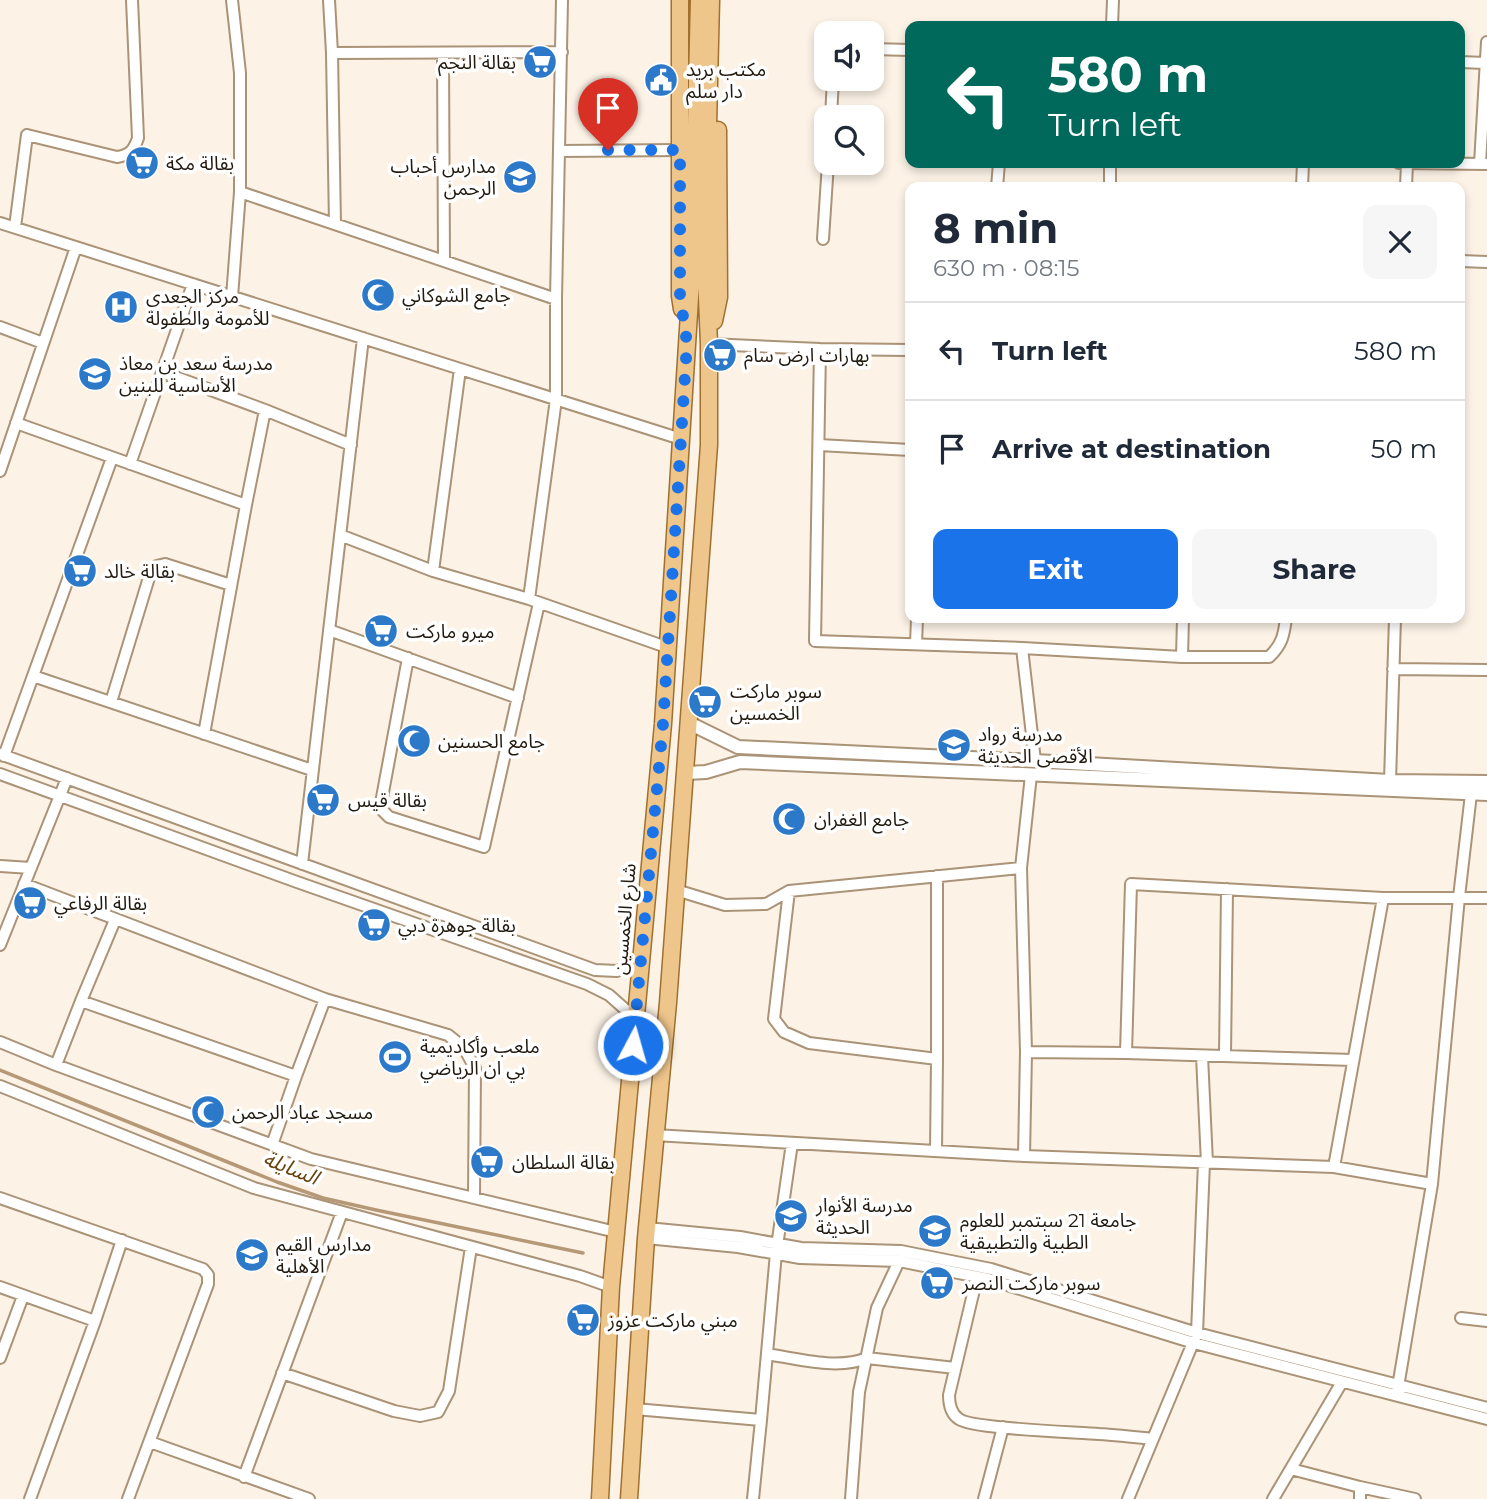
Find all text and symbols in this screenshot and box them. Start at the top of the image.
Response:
map controls [814,21,884,175]
button: sound [814,21,884,91]
supermarket icon: بقالة النجم [521,43,559,81]
text: 580 m [1048,45,1208,104]
icon: left [933,49,1024,140]
place label: بقالة النجم [438,51,516,77]
place label: مكتب بريد دار سلم [686,58,766,106]
public building icon: مكتب بريد دار سلم [642,61,680,99]
pin [578,78,638,150]
icon: arrive [589,89,627,127]
button: search [814,105,884,175]
text: Turn left [1048,105,1182,144]
supermarket icon: بقالة مكة [123,144,161,182]
place label: بقالة مكة [166,152,234,175]
place label: مدارس أحباب الرحمن [390,155,496,200]
school or university icon: مدارس أحباب الرحمن [501,158,539,196]
text: 8 min [933,202,1058,254]
button: close [1363,205,1437,279]
text: 630 m · 08:15 [933,254,1080,282]
mosque icon: جامع الشوكاني [359,276,397,314]
place label: جامع الشوكاني [402,284,511,310]
place label: مركز الجعدي للأمومة والطفولة [146,285,269,330]
hospital icon: مركز الجعدي للأمومة والطفولة [102,288,140,326]
icon: left [933,332,971,370]
text: Turn left [992,335,1108,367]
text: 580 m [1354,335,1437,367]
supermarket icon: بهارات ارض سام [701,336,739,374]
place label: بهارات ارض سام [744,344,869,370]
place label: مدرسة سعد بن معاذ الأساسية للبنين [119,352,273,397]
school or university icon: مدرسة سعد بن معاذ الأساسية للبنين [76,355,114,393]
icon: arrive [933,430,971,468]
text: Arrive at destination [992,433,1271,465]
text: 50 m [1371,433,1437,465]
button: Exit [933,529,1178,609]
button: Share [1192,529,1437,609]
supermarket icon: بقالة خالد [61,552,99,590]
place label: بقالة خالد [104,560,175,583]
supermarket icon: ميرو ماركت [362,612,400,650]
place label: ميرو ماركت [406,620,494,643]
place label: سوبر ماركت الخمسين [730,680,822,725]
supermarket icon: سوبر ماركت الخمسين [686,683,724,721]
mosque icon: جامع الحسنين [395,722,433,760]
place label: مدرسة رواد الأقصى الحديثة [978,723,1093,768]
school or university icon: مدرسة رواد الأقصى الحديثة [935,726,973,764]
place label: جامع الحسنين [438,730,545,756]
supermarket icon: بقالة قيس [304,781,342,819]
place label: بقالة قيس [348,789,427,812]
mosque icon: جامع الغفران [770,800,808,838]
place label: جامع الغفران [814,808,909,834]
street label: شارع الخمسين [608,862,643,976]
supermarket icon: بقالة الرفاعي [11,884,49,922]
place label: بقالة الرفاعي [54,892,147,918]
supermarket icon: بقالة جوهرة دبي [355,906,393,944]
place label: بقالة جوهرة دبي [398,914,516,940]
position arrow [596,1008,670,1082]
place label: ملعب وأكاديمية بي ان الرياضي [420,1035,540,1083]
sports icon: ملعب وأكاديمية بي ان الرياضي [376,1038,414,1076]
mosque icon: مسجد عباد الرحمن [189,1093,227,1131]
place label: مسجد عباد الرحمن [232,1101,373,1124]
supermarket icon: بقالة السلطان [468,1143,506,1181]
water label: السايلة [260,1145,324,1191]
place label: بقالة السلطان [512,1151,615,1174]
place label: مدرسة الأنوار الحديثة [815,1194,913,1239]
school or university icon: مدرسة الأنوار الحديثة [772,1197,810,1235]
place label: جامعة 21 سبتمبر للعلوم الطبية والتطبيقية [960,1209,1136,1254]
school or university icon: جامعة 21 سبتمبر للعلوم الطبية والتطبيقية [916,1212,954,1250]
place label: مدارس القيم الأهلية [276,1233,372,1278]
school or university icon: مدارس القيم الأهلية [233,1236,271,1274]
supermarket icon: سوبر ماركت النصر [918,1264,956,1302]
place label: سوبر ماركت النصر [961,1272,1100,1295]
supermarket icon: مبني ماركت عزوز [564,1301,602,1339]
place label: مبني ماركت عزوز [607,1309,738,1335]

